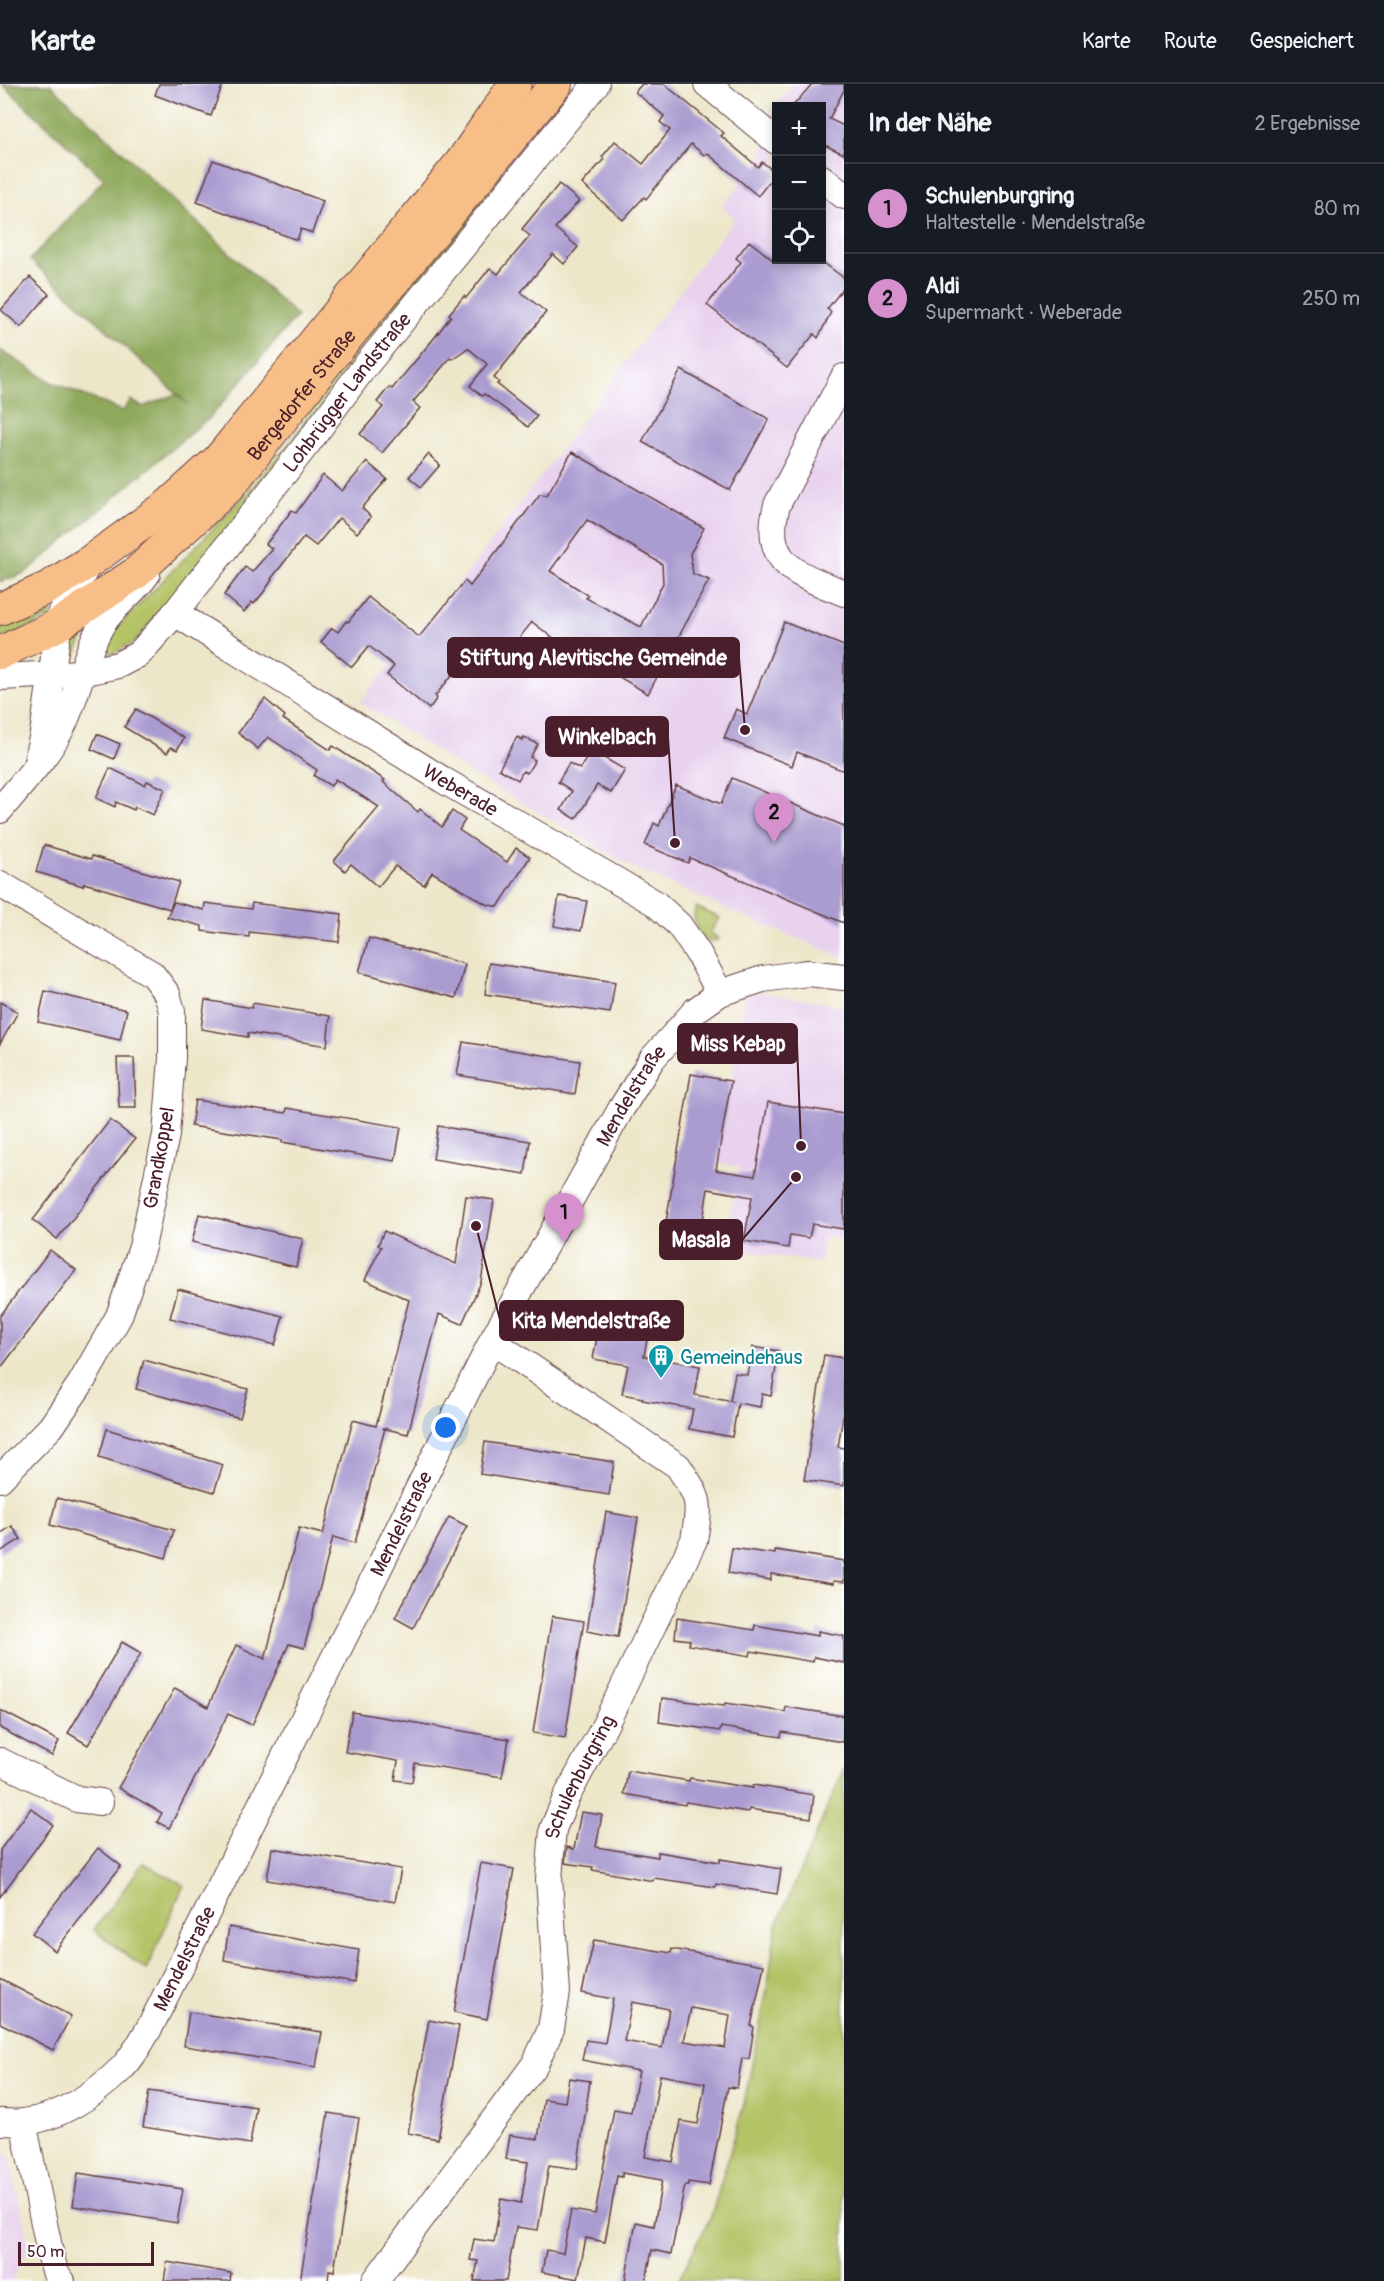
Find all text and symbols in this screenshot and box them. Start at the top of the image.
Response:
text: Karte [30,24,95,59]
text: Karte [1082,28,1131,55]
text: Route [1164,28,1217,55]
text: Gespeichert [1250,28,1354,55]
map controls [772,102,826,264]
button: + [772,102,826,156]
text: In der Nähe [868,107,991,139]
text: 2 Ergebnisse [1255,111,1360,136]
button: − [772,156,826,210]
text: Schulenburgring [925,182,1074,210]
text: 1 [884,196,891,221]
text: 80 m [1314,196,1360,221]
button: locate [772,210,826,264]
text: Haltestelle · Mendelstraße [925,210,1145,235]
text: Aldi [925,272,959,300]
text: 2 [882,286,893,311]
text: 250 m [1302,286,1360,311]
text: Supermarkt · Weberade [925,300,1122,325]
street label: Lohbrügger Landstraße [277,307,417,477]
street label: Bergedorfer Straße [242,324,361,466]
callout: Stiftung Alevitische Gemeinde [448,638,739,677]
text: Stiftung Alevitische Gemeinde [459,645,727,672]
callout: Winkelbach [546,717,668,756]
text: Winkelbach [558,724,656,751]
street label: Weberade [418,758,503,822]
pin: 2 [754,794,794,843]
callout: Miss Kebap [678,1024,797,1063]
text: Miss Kebap [690,1031,786,1058]
street label: Mendelstraße [590,1040,671,1151]
street label: Grandkoppel [138,1105,180,1211]
pin: 1 [544,1194,584,1243]
callout: Masala [660,1220,742,1259]
text: Masala [672,1227,731,1254]
callout: Kita Mendelstraße [500,1301,683,1340]
text: Kita Mendelstraße [512,1308,671,1335]
building icon: Gemeindehaus [646,1342,676,1380]
place label: Gemeindehaus [680,1345,802,1370]
your location [431,1413,460,1442]
street label: Mendelstraße [364,1467,438,1580]
street label: Schulenburgring [540,1711,620,1840]
street label: Mendelstraße [147,1902,221,2015]
scale bar [18,2239,154,2266]
text: 50 m [27,2242,64,2262]

